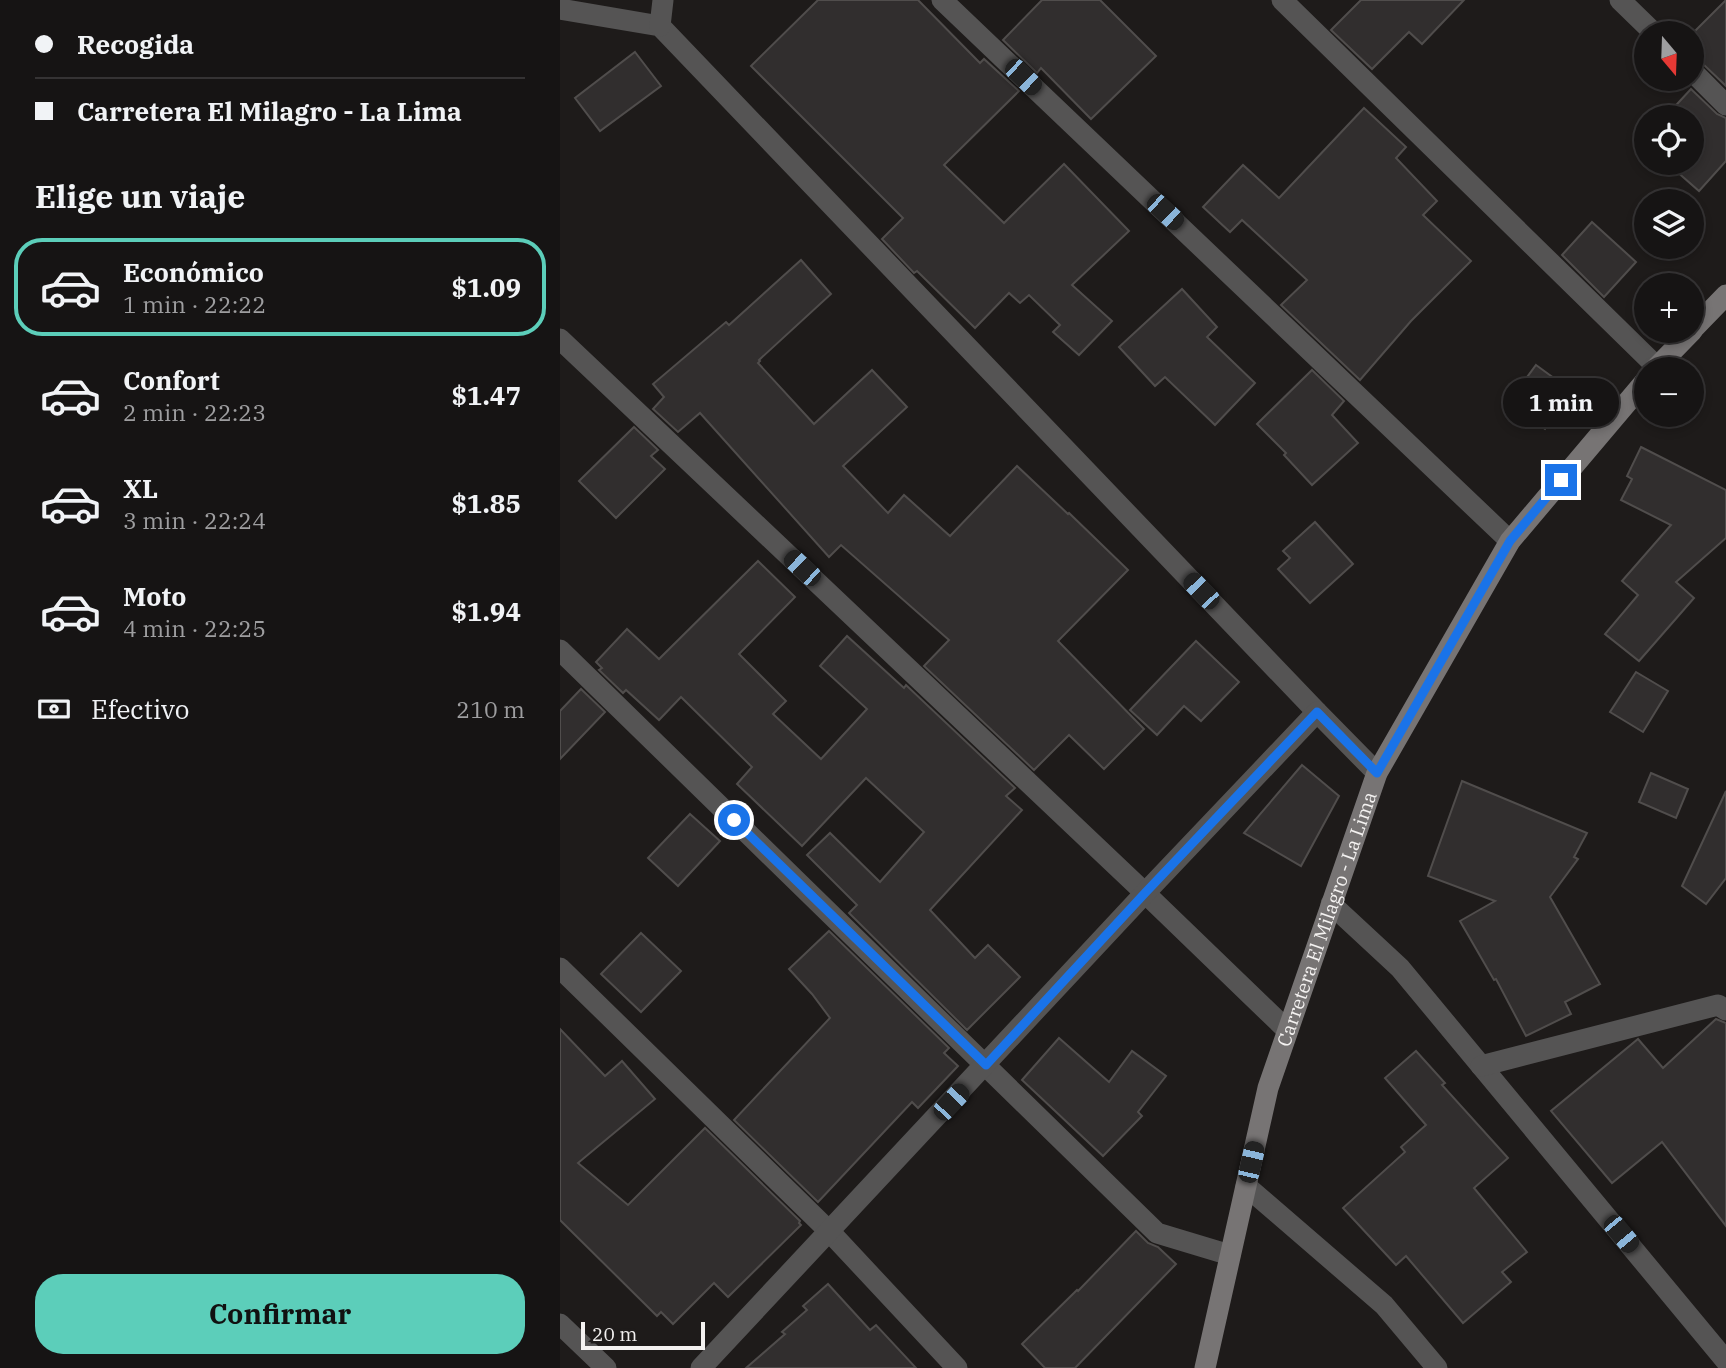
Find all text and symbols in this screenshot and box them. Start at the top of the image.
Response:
north arrow [1634,21,1704,91]
map controls [1634,21,1704,427]
text: Recogida [77,27,194,61]
car [1001,55,1046,99]
text: Carretera El Milagro - La Lima [77,94,462,128]
button: locate [1634,105,1704,175]
text: Elige un viaje [35,175,245,217]
button: layers [1634,189,1704,259]
car [1143,190,1188,234]
text: Económico [123,255,264,289]
icon: car [39,256,102,319]
text: $1.09 [451,270,521,304]
button: + [1634,273,1704,343]
text: 1 min · 22:22 [123,289,266,319]
button: − [1634,357,1704,427]
text: Confort [123,363,220,397]
icon: car [39,364,102,427]
text: $1.47 [451,378,521,412]
callout: 1 min [1503,378,1619,428]
text: 1 min [1529,387,1593,417]
text: 2 min · 22:23 [123,397,266,427]
route end [1545,464,1577,496]
text: XL [123,471,158,505]
icon: car [39,472,102,535]
text: $1.85 [451,486,521,520]
text: 3 min · 22:24 [123,505,266,535]
car [780,546,825,590]
car [1179,569,1224,613]
text: Moto [123,579,186,613]
icon: car [39,580,102,643]
text: $1.94 [451,594,521,628]
text: 4 min · 22:25 [123,613,266,643]
icon: cash [35,690,73,728]
text: Efectivo [91,692,189,726]
text: 210 m [456,694,525,724]
street label: Carretera El Milagro - La Lima [1271,788,1382,1050]
route start [718,804,750,836]
car [929,1079,974,1125]
car [1237,1139,1266,1185]
car [1600,1211,1643,1257]
button: Confirmar [35,1274,525,1354]
scale bar [581,1319,705,1351]
text: 20 m [592,1322,637,1346]

